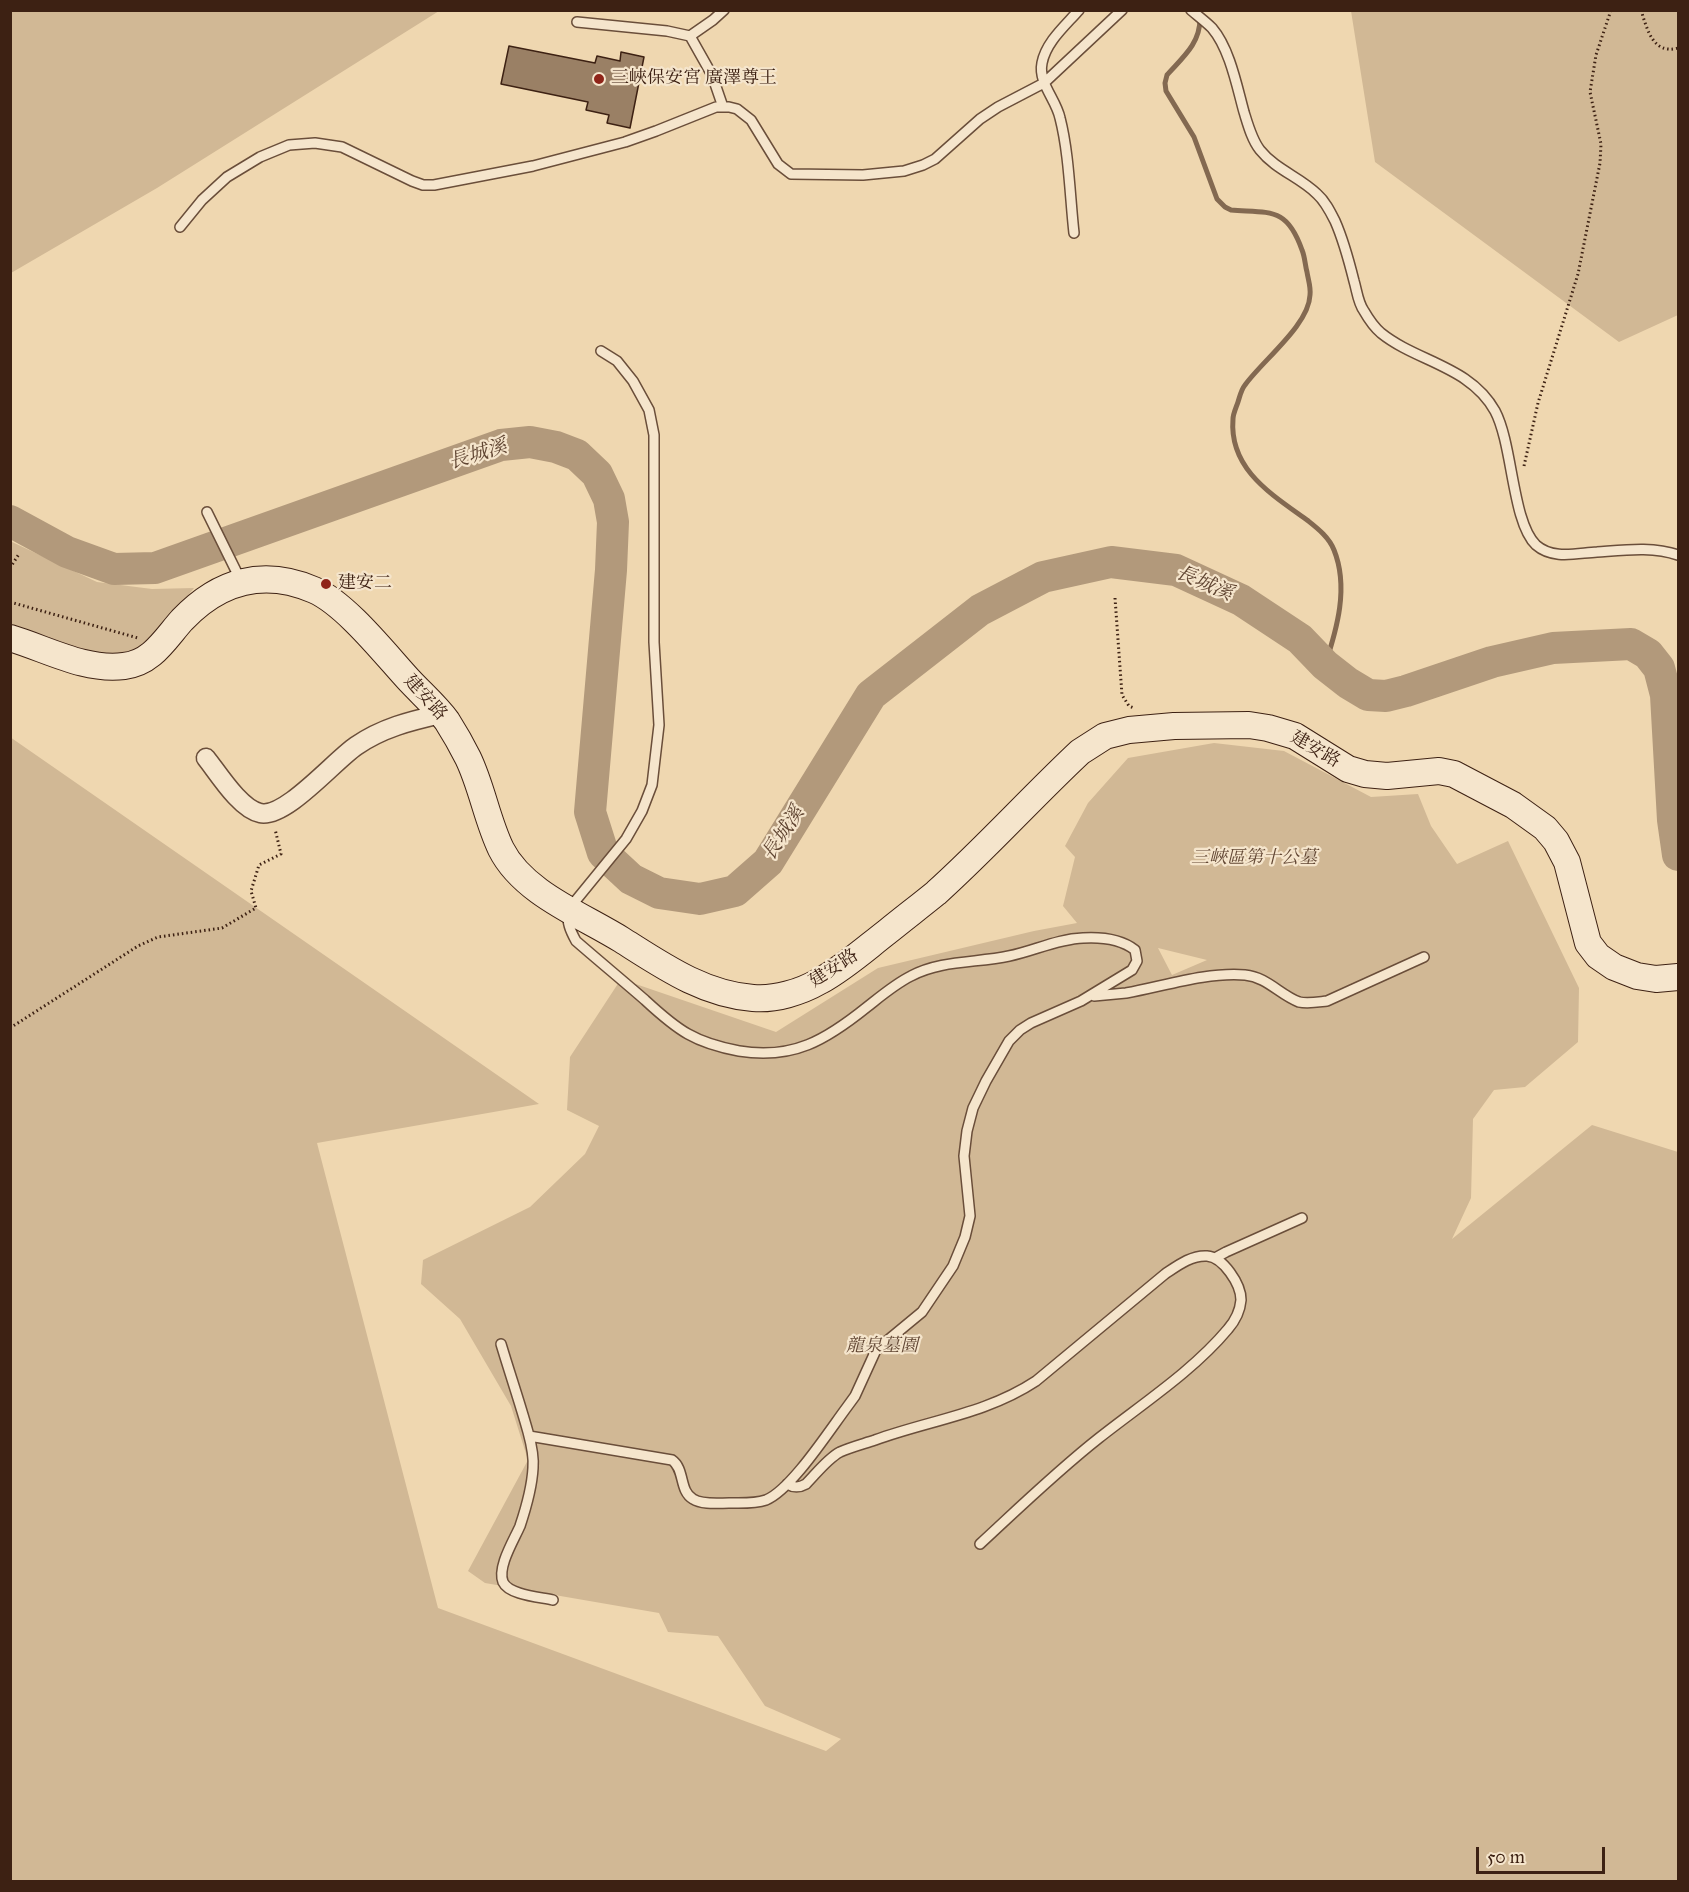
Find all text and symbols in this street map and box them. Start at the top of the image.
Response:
place label: 三峽保安宮 廣澤尊王 [611,68,777,90]
marker: 三峽保安宮 廣澤尊王 [592,72,606,86]
water label: 長城溪 [446,435,510,475]
water label: 長城溪 [1172,561,1236,607]
place label: 建安二 [338,573,392,595]
marker: 建安二 [319,577,333,591]
street label: 建安路 [399,671,451,725]
street label: 建安路 [1286,727,1344,773]
water label: 長城溪 [758,802,810,866]
park label: 三峽區第十公墓 [1191,848,1317,870]
street label: 建安路 [805,945,863,993]
park label: 龍泉墓園 [846,1336,918,1358]
scale bar [1479,1835,1608,1873]
text: 50 m [1487,1846,1525,1868]

